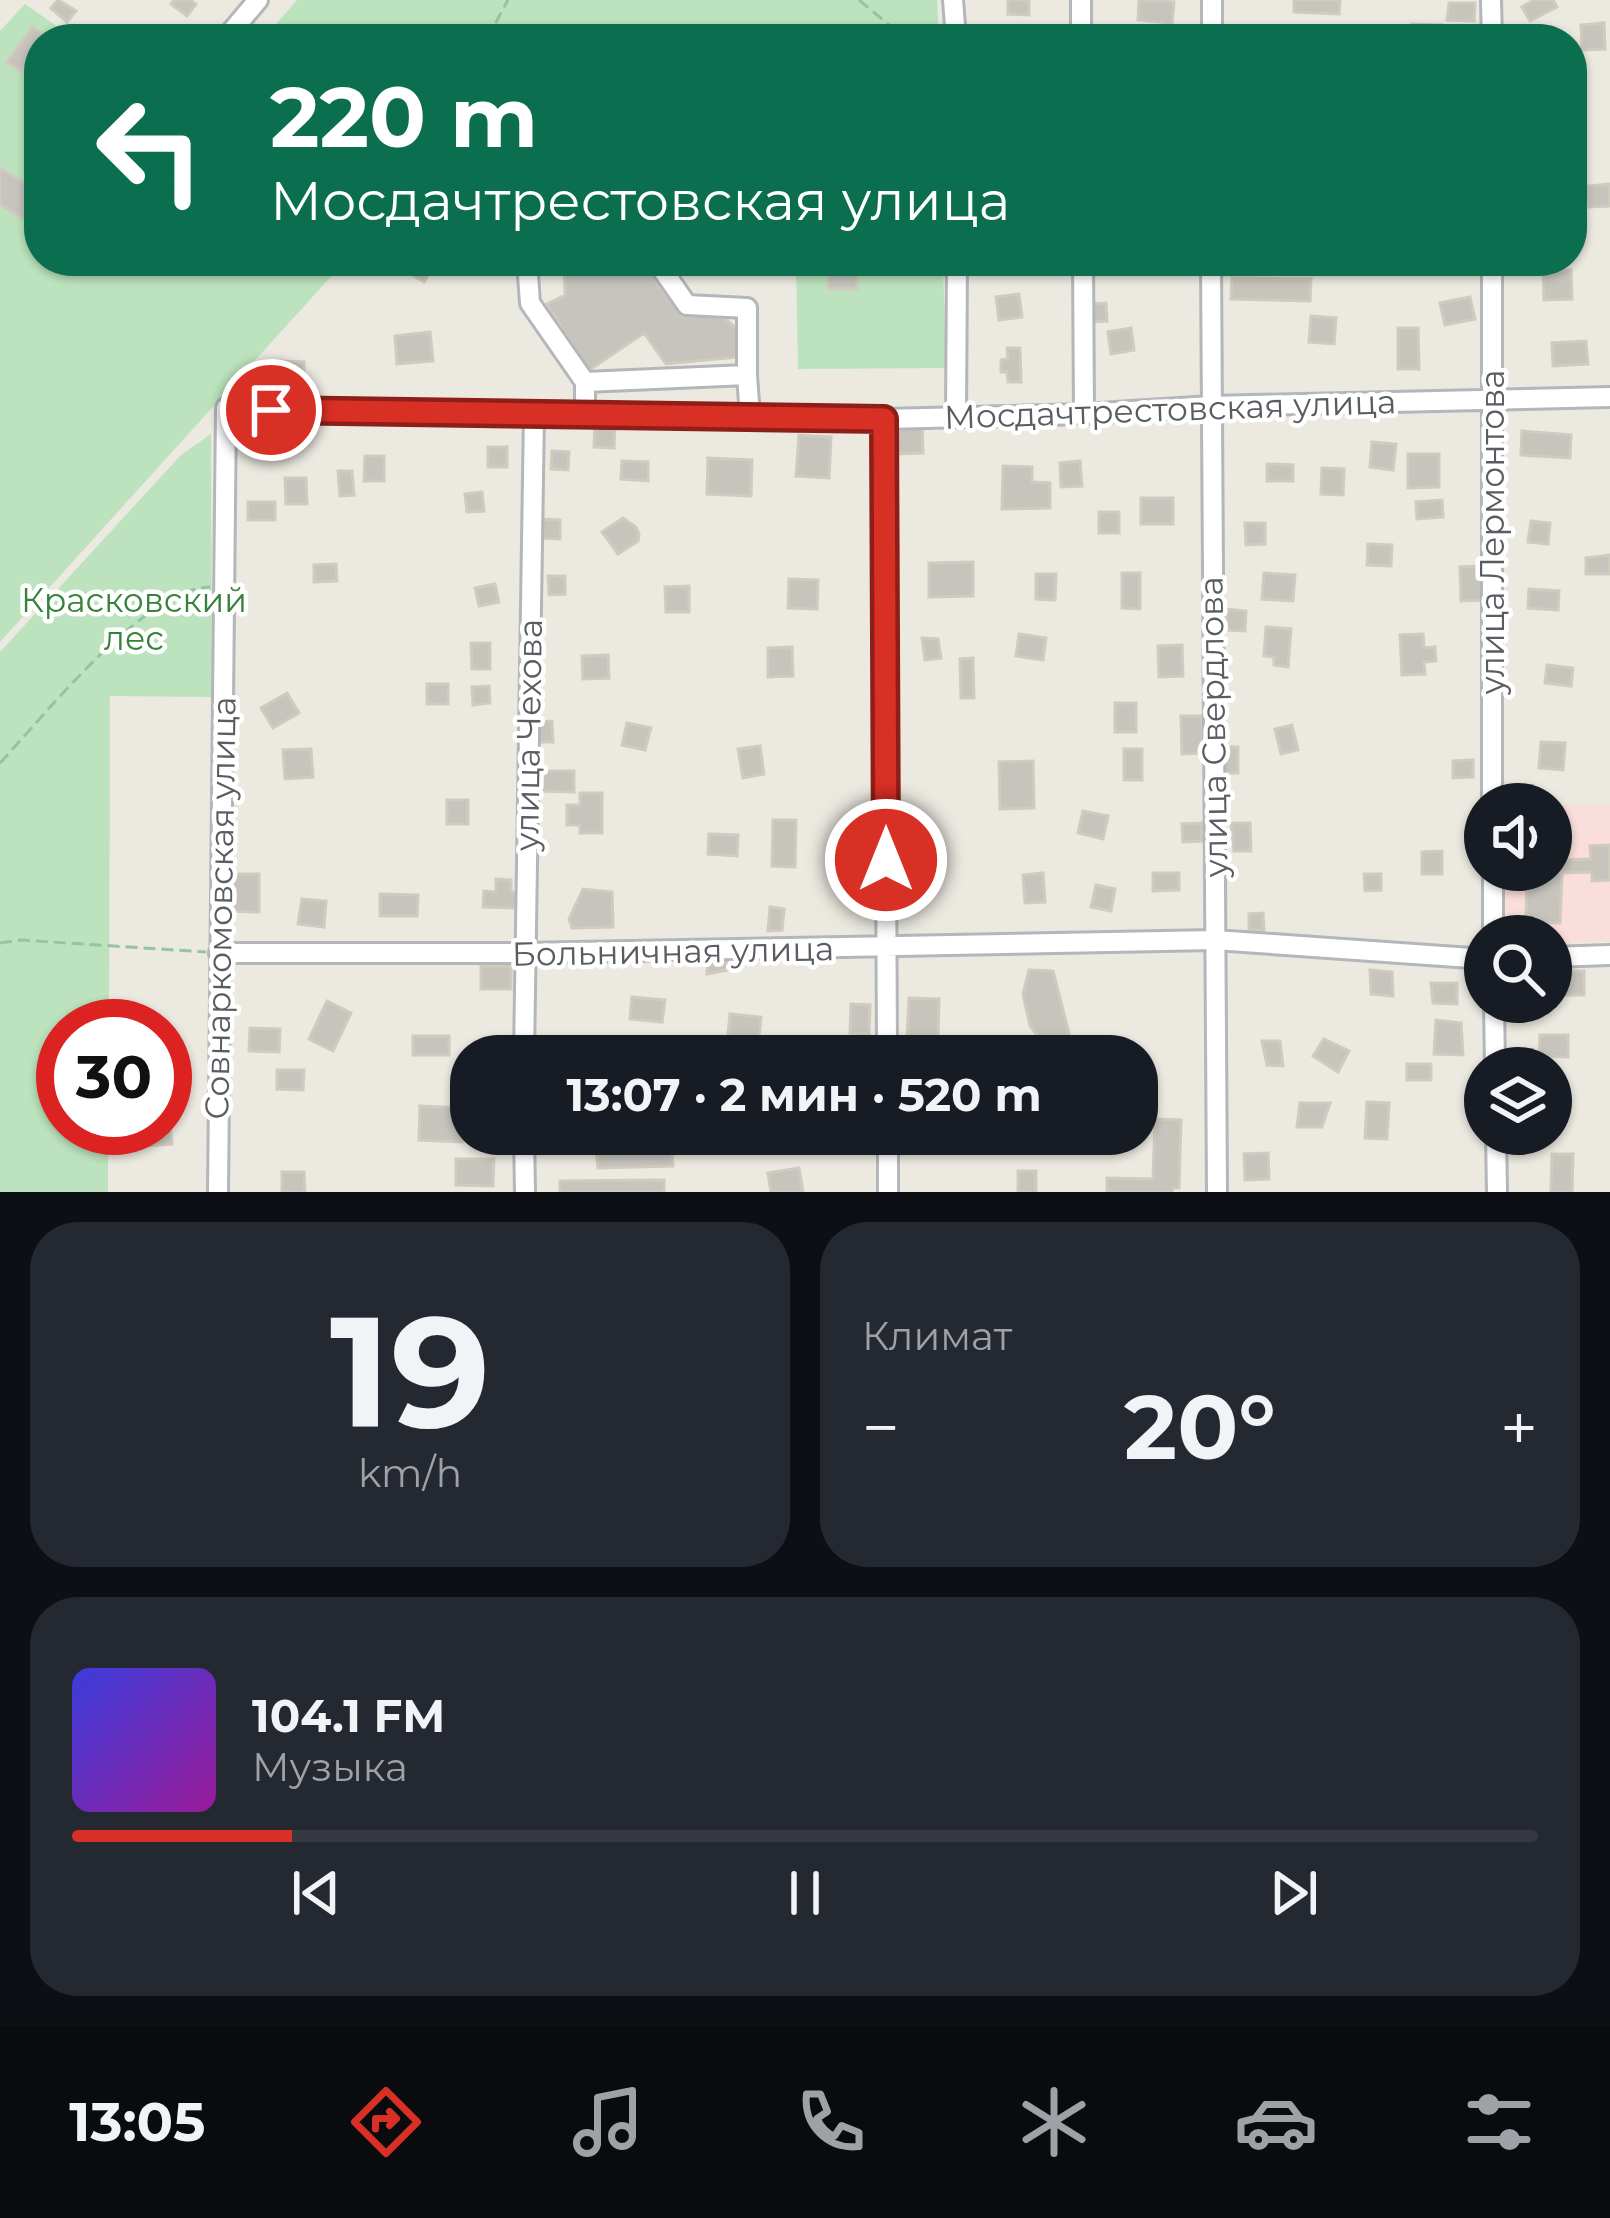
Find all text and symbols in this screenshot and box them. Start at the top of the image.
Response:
text: 220 m [270,66,538,168]
icon: left [72,72,228,228]
text: Мосдачтрестовская улица [270,168,1010,234]
pin [220,359,322,461]
street label: улица Лермонтова [1472,369,1512,696]
icon: arrive [238,377,304,443]
street label: Мосдачтрестовская улица [943,381,1397,437]
street label: улица Свердлова [1190,576,1236,879]
park label: Красковский лес [21,580,247,658]
street label: улица Чехова [506,619,550,852]
street label: Совнаркомовская улица [196,696,244,1120]
map controls [1464,783,1572,1155]
button: sound [1464,783,1572,891]
position arrow [823,797,949,923]
button: search [1464,915,1572,1023]
street label: Больничная улица [512,928,834,974]
speed limit sign: 30 [36,999,192,1155]
button: layers [1464,1047,1572,1155]
text: 13:07 · 2 мин · 520 m [566,1067,1042,1122]
text: 19 [330,1276,490,1466]
text: Климат [862,1312,1012,1360]
text: 20° [1124,1372,1276,1482]
text: − [862,1387,900,1468]
text: + [1500,1387,1538,1468]
text: km/h [358,1449,462,1497]
text: 104.1 FM [252,1688,445,1743]
text: Музыка [252,1743,408,1791]
icon: previous [283,1860,349,1926]
icon: pause [772,1860,838,1926]
icon: next [1261,1860,1327,1926]
icon: directions [344,2080,428,2164]
icon: music [566,2080,650,2164]
icon: phone [789,2080,873,2164]
icon: climate [1012,2080,1096,2164]
icon: car [1234,2080,1318,2164]
icon: filters [1457,2080,1541,2164]
text: 13:05 [69,2089,205,2155]

